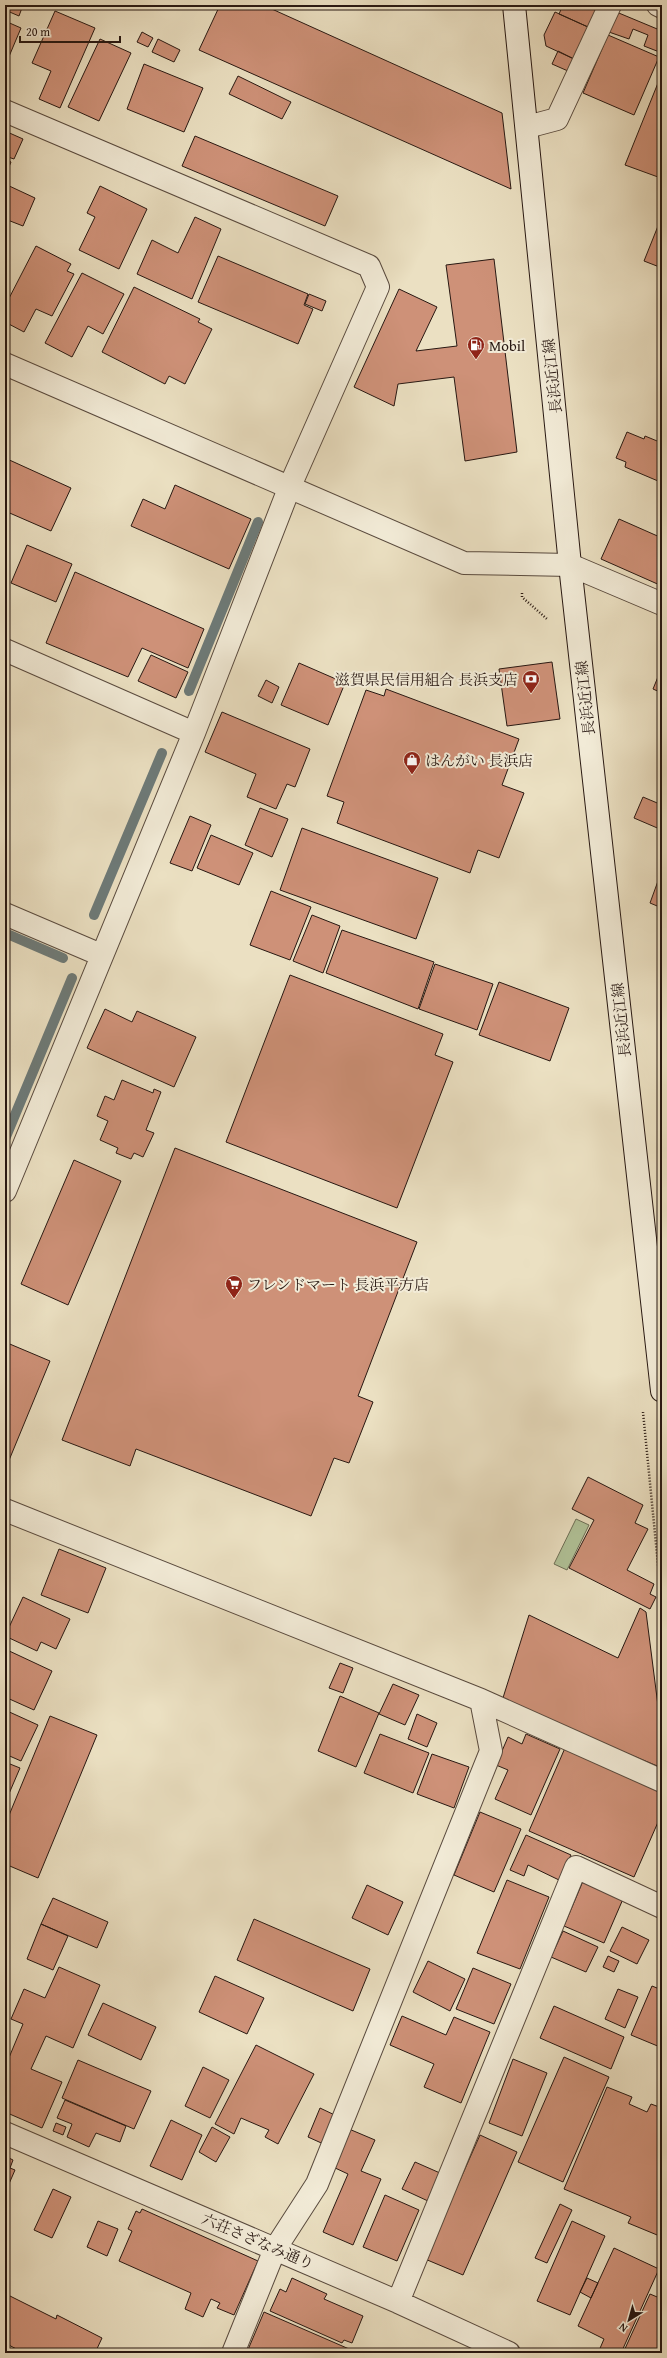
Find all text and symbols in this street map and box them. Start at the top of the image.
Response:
scale bar [20,18,120,44]
text: 20 m [26,23,50,40]
fuel station icon: Mobil [466,335,486,360]
place label: Mobil [489,335,525,356]
street label: 長浜近江線 [538,338,566,414]
street label: 長浜近江線 [571,660,599,736]
place label: 滋賀県民信用組合 長浜支店 [335,669,518,690]
bank icon: 滋賀県民信用組合 長浜支店 [521,669,541,694]
shop icon: はんがい 長浜店 [402,750,422,775]
place label: はんがい 長浜店 [425,750,533,771]
street label: 長浜近江線 [607,982,635,1058]
supermarket icon: フレンドマート 長浜平方店 [224,1274,244,1299]
place label: フレンドマート 長浜平方店 [247,1274,429,1295]
street label: 六荘さざなみ通り [199,2208,317,2274]
north arrow [609,2300,649,2340]
text: N [615,2319,631,2337]

